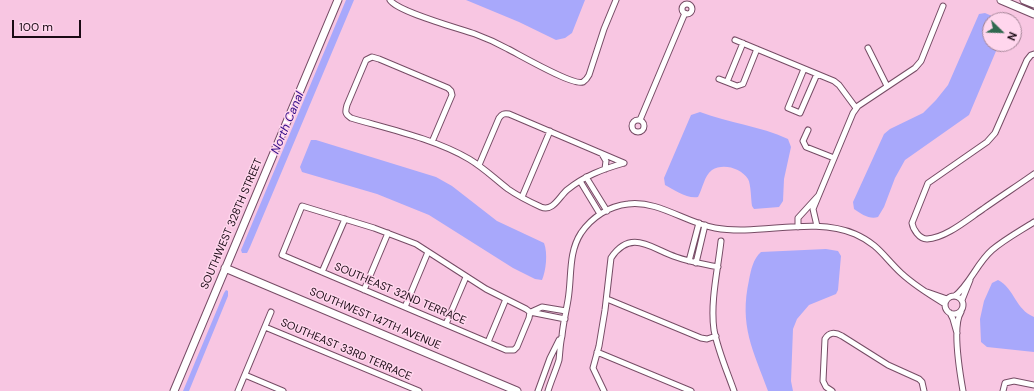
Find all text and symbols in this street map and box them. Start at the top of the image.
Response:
scale bar [14,12,83,38]
north arrow [982,12,1022,52]
text: 100 m [19,19,53,35]
text: N [1004,30,1020,43]
water label: North Canal [268,90,308,156]
street label: SOUTHWEST 328TH STREET [198,157,266,291]
street label: SOUTHEAST 32ND TERRACE [332,260,468,328]
street label: SOUTHWEST 147TH AVENUE [307,285,443,353]
street label: SOUTHEAST 33RD TERRACE [279,316,413,384]

